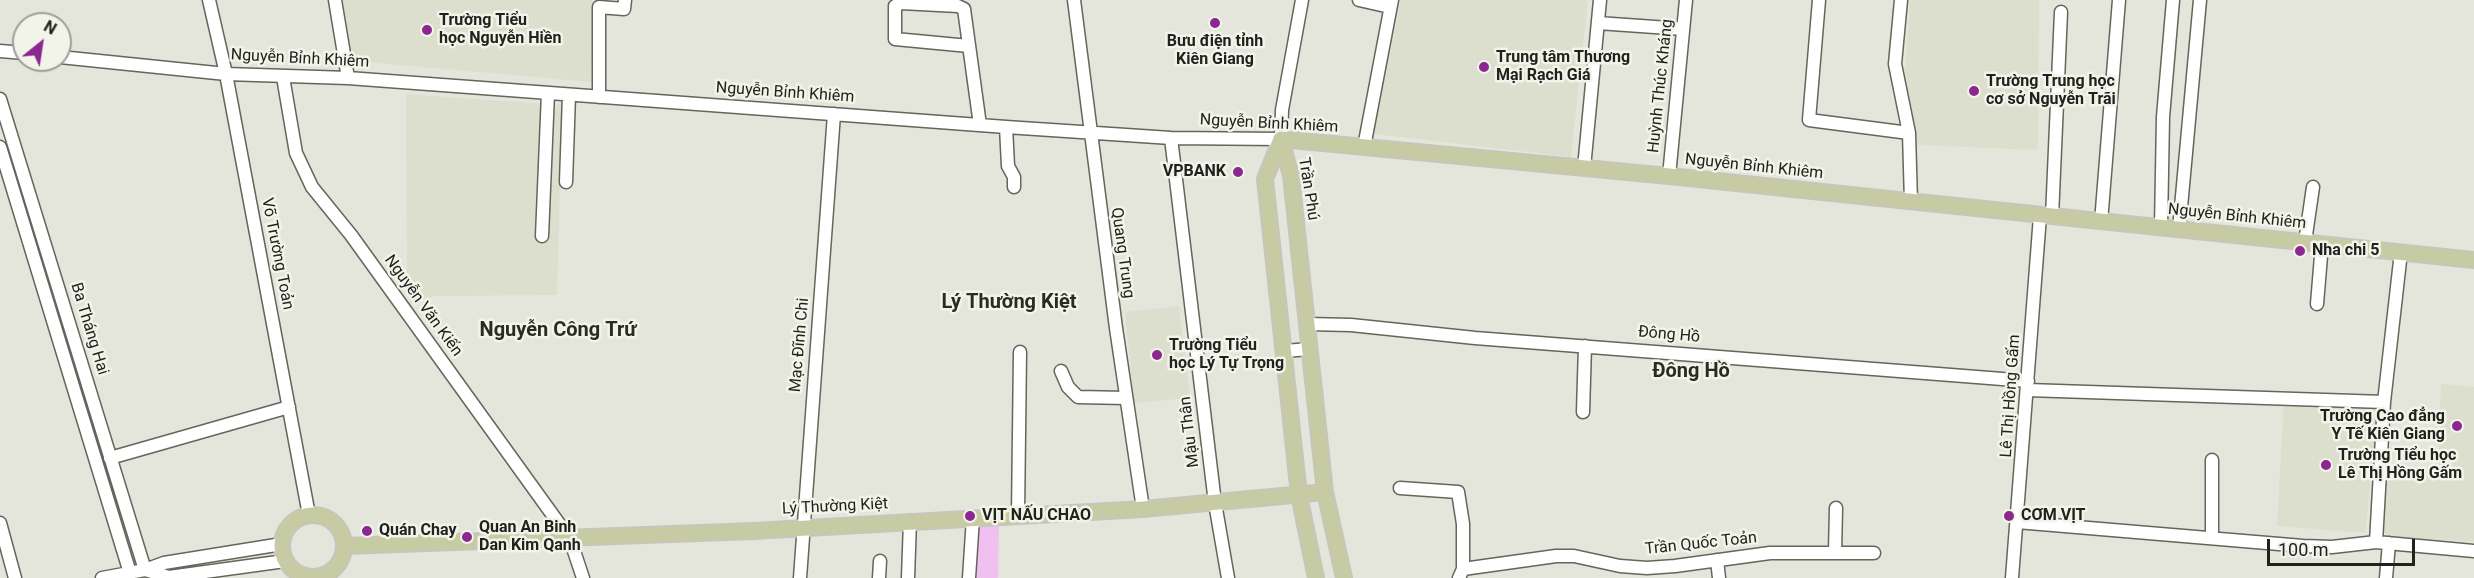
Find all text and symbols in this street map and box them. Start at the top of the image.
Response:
place label: Trường Tiểu học Nguyễn Hiền [439,11,561,49]
north arrow [12,12,72,72]
marker: Bưu điện tỉnh Kiên Giang [1208,16,1222,30]
text: N [41,17,60,39]
street label: Huỳnh Thúc Kháng [1644,18,1678,154]
marker: Trường Tiểu học Nguyễn Hiền [420,23,434,37]
place label: Bưu điện tỉnh Kiên Giang [1167,32,1263,70]
street label: Nguyễn Bỉnh Khiêm [230,46,370,72]
place label: Trung tâm Thương Mại Rạch Giá [1496,48,1630,86]
marker: Trung tâm Thương Mại Rạch Giá [1477,60,1491,74]
place label: Trường Trung học cơ sở Nguyễn Trãi [1986,72,2116,110]
street label: Nguyễn Bỉnh Khiêm [715,79,855,107]
marker: Trường Trung học cơ sở Nguyễn Trãi [1967,84,1981,98]
street label: Nguyễn Bỉnh Khiêm [1199,111,1339,137]
street label: Nguyễn Bỉnh Khiêm [1684,150,1824,184]
street label: Trần Phú [1294,156,1322,222]
place label: VPBANK [1163,162,1226,182]
marker: VPBANK [1231,165,1245,179]
street label: Võ Trường Toản [257,196,297,312]
street label: Nguyễn Bỉnh Khiêm [2167,200,2307,234]
street label: Quang Trung [1106,206,1138,300]
place label: Nha chi 5 [2312,241,2379,261]
marker: Nha chi 5 [2293,244,2307,258]
street label: Nguyễn Văn Kiến [380,252,466,360]
street label: Ba Tháng Hai [66,281,112,377]
district label: Lý Thường Kiệt [941,291,1077,315]
street label: Mạc Đĩnh Chi [786,297,814,393]
district label: Nguyễn Công Trứ [480,319,636,343]
street label: Đông Hồ [1637,323,1701,347]
street label: Lê Thị Hồng Gấm [1997,334,2025,458]
place label: Trường Tiểu học Lý Tự Trọng [1169,336,1284,374]
marker: Trường Tiểu học Lý Tự Trọng [1150,348,1164,362]
district label: Đông Hồ [1652,360,1730,384]
street label: Mậu Thân [1176,395,1204,469]
place label: Trường Cao đẳng Y Tế Kiên Giang [2320,407,2445,445]
marker: Trường Cao đẳng Y Tế Kiên Giang [2450,419,2464,433]
place label: Trường Tiểu học Lê Thị Hồng Gấm [2338,446,2462,484]
marker: Trường Tiểu học Lê Thị Hồng Gấm [2319,458,2333,472]
street label: Lý Thường Kiệt [782,495,888,519]
place label: VỊT NẤU CHAO [982,506,1091,526]
place label: CƠM VỊT [2021,506,2086,526]
marker: VỊT NẤU CHAO [963,509,977,523]
marker: CƠM VỊT [2002,509,2016,523]
place label: Quan An Binh Dan Kim Qanh [479,518,581,556]
place label: Quán Chay [379,521,456,541]
marker: Quán Chay [360,524,374,538]
scale bar [2270,527,2418,565]
street label: Trần Quốc Toản [1644,529,1758,559]
marker: Quan An Binh Dan Kim Qanh [460,530,474,544]
text: 100 m [2278,539,2329,560]

